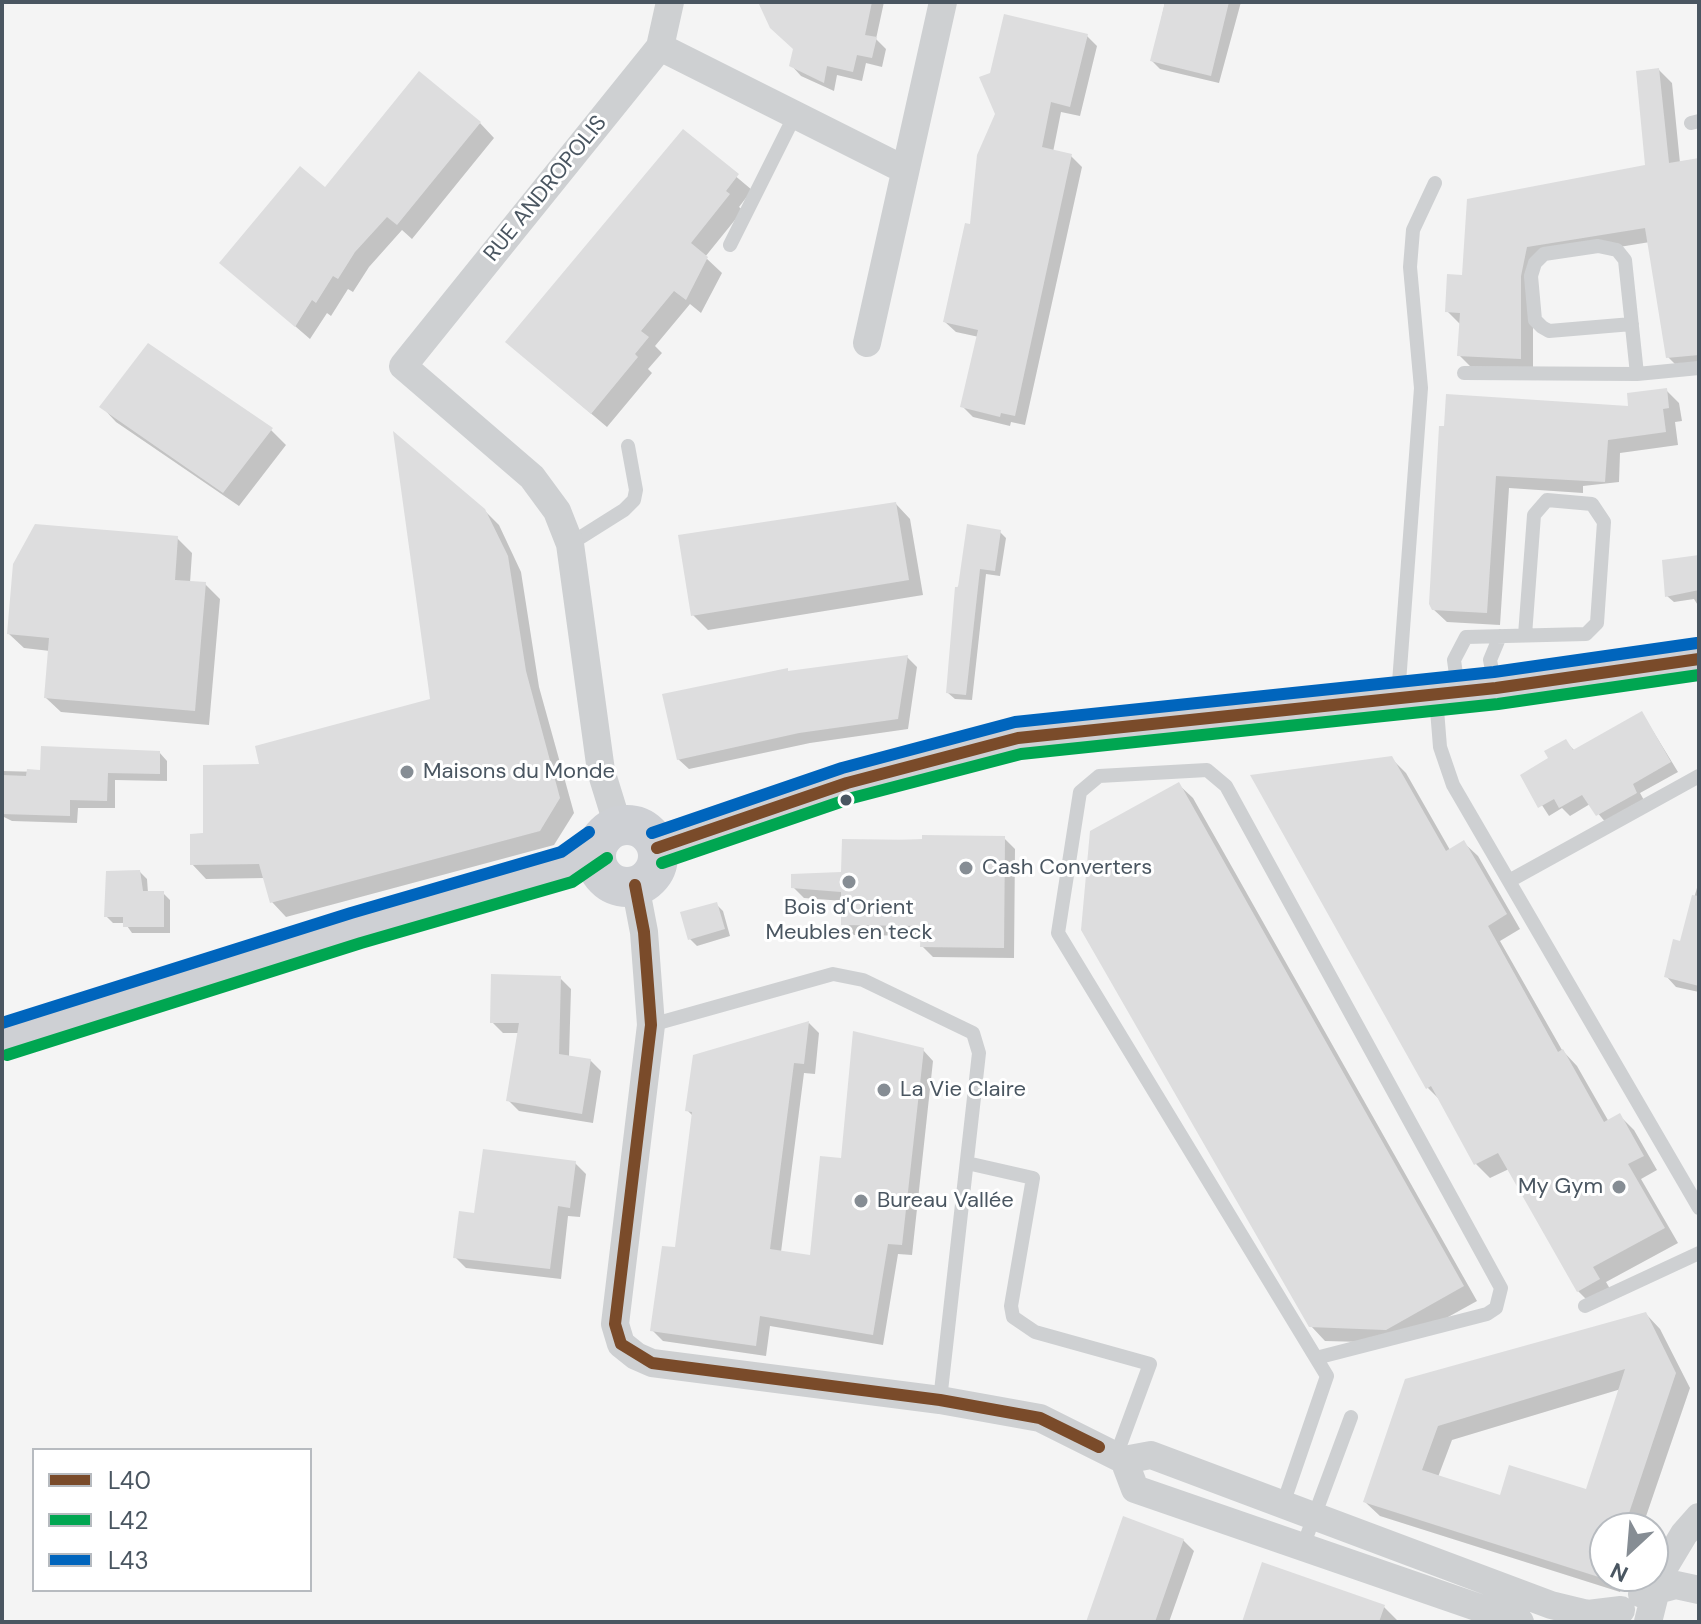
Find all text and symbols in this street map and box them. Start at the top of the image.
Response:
street label: RUE ANDROPOLIS [479,111,613,267]
place label: Maisons du Monde [423,759,615,785]
marker: Maisons du Monde [398,763,416,781]
unlabelled marker [838,792,854,808]
place label: Cash Converters [982,855,1152,881]
marker: Cash Converters [957,859,975,877]
marker: Bois d'Orient Meubles en teck [840,873,858,891]
place label: Bois d'Orient Meubles en teck [765,895,933,946]
place label: La Vie Claire [900,1077,1026,1103]
marker: La Vie Claire [875,1081,893,1099]
place label: My Gym [1518,1174,1603,1200]
marker: My Gym [1610,1178,1628,1196]
place label: Bureau Vallée [877,1188,1014,1214]
marker: Bureau Vallée [852,1192,870,1210]
legend [32,1448,312,1592]
text: L40 [108,1465,151,1496]
text: L42 [108,1505,148,1536]
north arrow [1589,1512,1669,1592]
text: L43 [108,1545,149,1576]
text: N [1606,1556,1633,1589]

